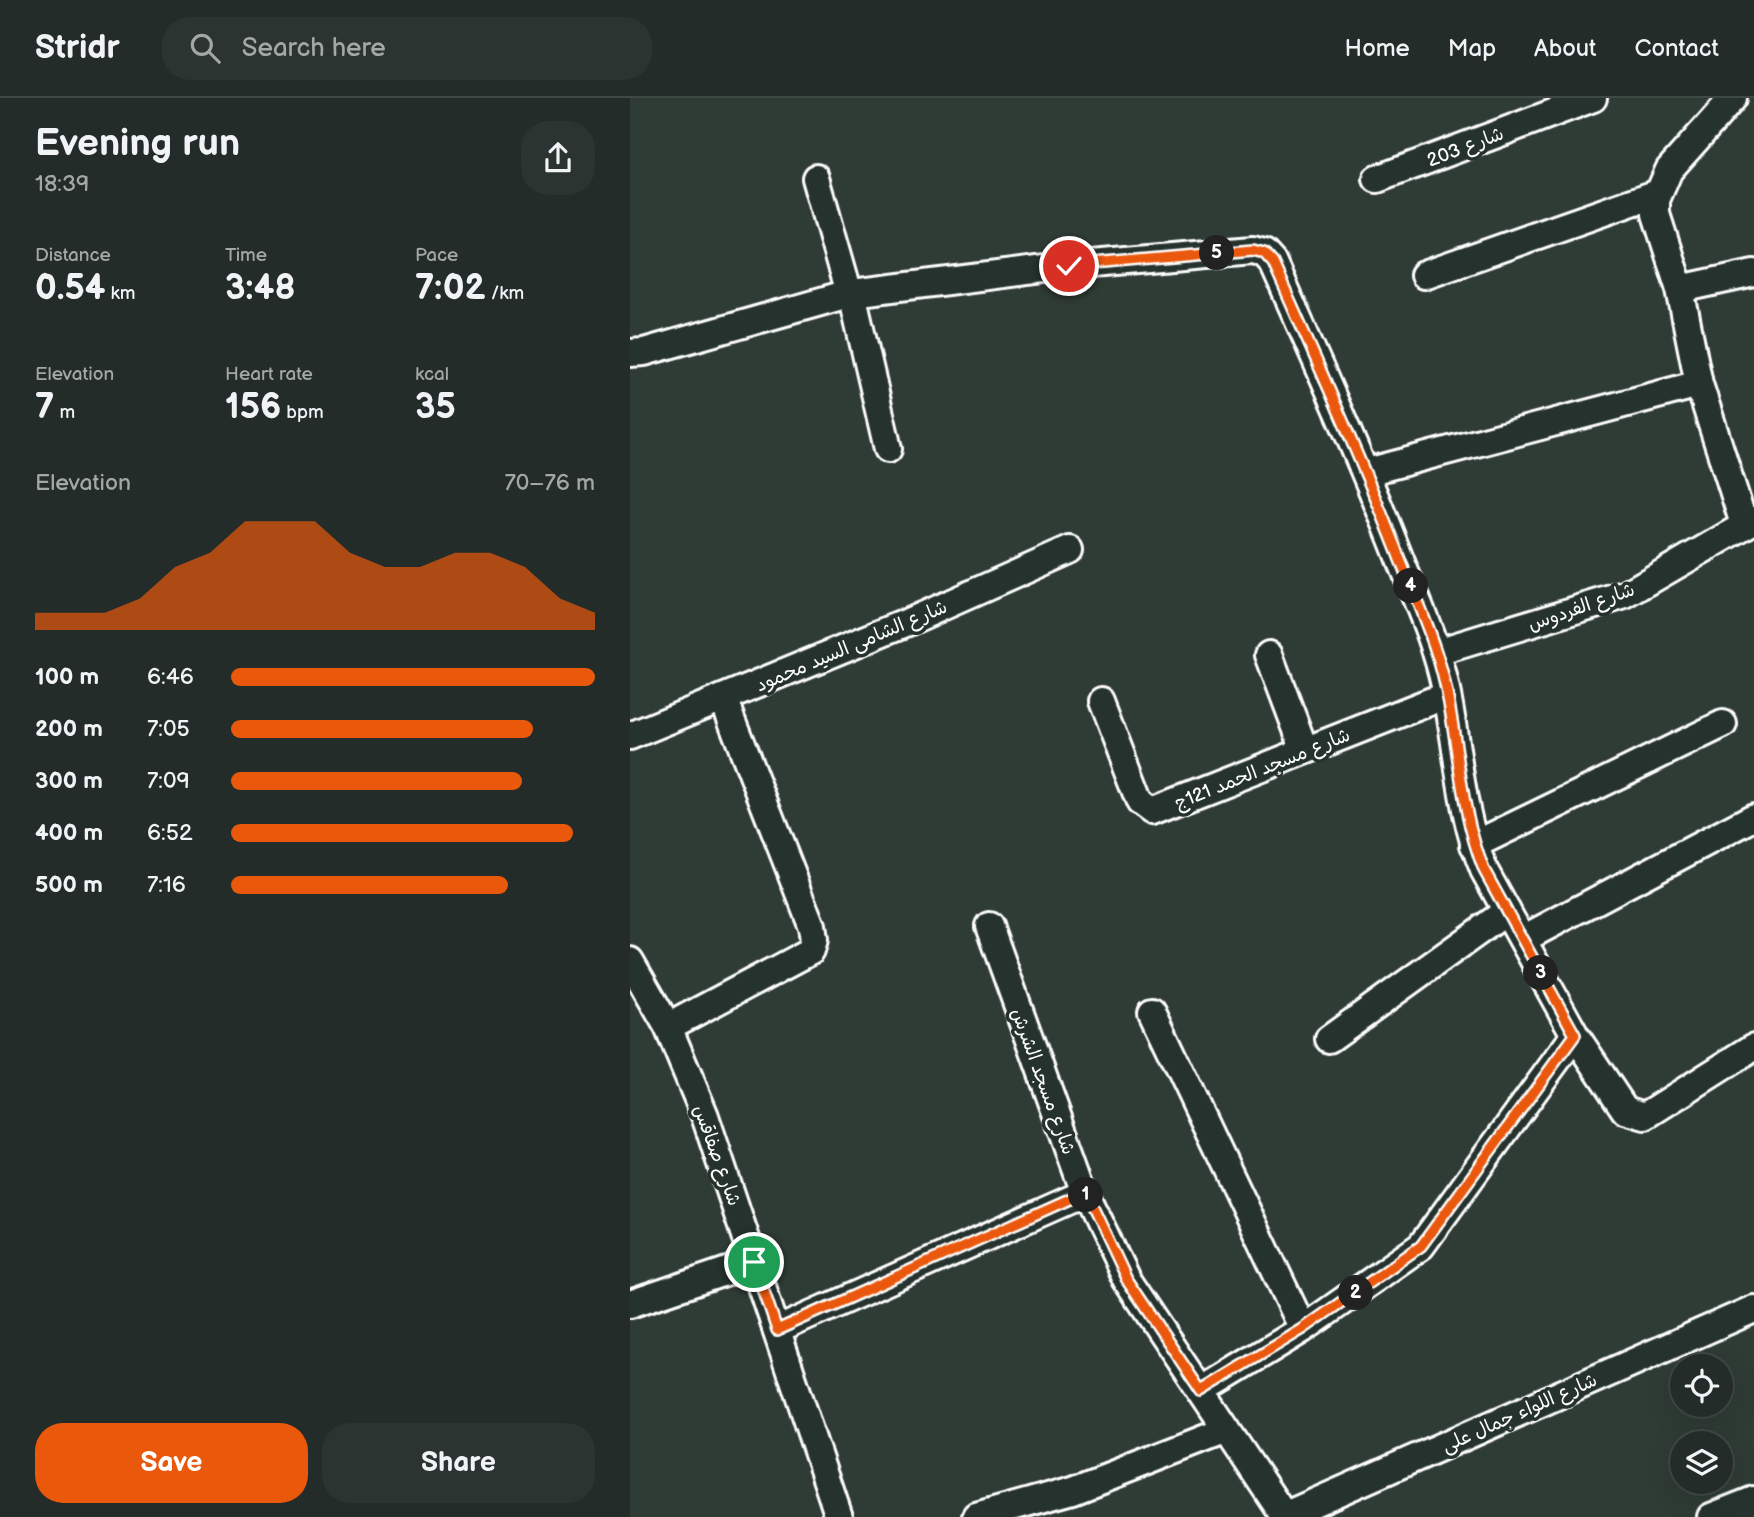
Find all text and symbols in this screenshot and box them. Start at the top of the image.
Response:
search box [162,17,652,80]
text: Stridr [35,28,120,68]
icon: search [186,29,224,67]
text: Search here [242,33,386,64]
text: Home [1345,34,1410,63]
text: Map [1448,34,1496,63]
text: About [1534,34,1596,63]
text: Contact [1634,34,1719,63]
text: Evening run [35,121,240,166]
button: share [521,121,595,195]
street label: شارع 203 [1424,122,1508,173]
text: 18:39 [35,170,89,198]
pin [1039,236,1099,296]
pin: 5 [1200,236,1234,270]
text: 5 [1211,241,1222,264]
text: Distance [35,244,111,267]
text: Time [225,244,267,267]
text: Pace [415,244,458,267]
icon: check [1050,247,1088,285]
text: 0.54 [35,267,105,310]
text: 3:48 [225,267,296,310]
text: 7:02 [415,267,486,310]
text: km [105,282,135,305]
text: /km [486,282,524,305]
text: Elevation [35,363,114,386]
text: Heart rate [225,363,313,386]
text: kcal [415,363,449,386]
text: 7 [35,386,54,429]
text: 156 [225,386,281,429]
text: 35 [415,386,456,429]
text: m [54,401,75,424]
text: bpm [281,401,324,424]
text: Elevation [35,469,131,497]
text: 70–76 m [504,469,595,497]
pin: 4 [1394,568,1428,603]
text: 4 [1405,574,1416,597]
street label: شارع الفردوس [1525,578,1638,637]
street label: شارع الشامى السيد محمود [752,596,951,698]
text: 100 m [35,663,99,691]
text: 6:46 [147,663,194,691]
text: 200 m [35,715,103,743]
text: 7:05 [147,715,190,743]
street label: شارع مسجد الحمد 121ج [1171,724,1354,816]
text: 300 m [35,767,103,795]
text: 7:09 [147,767,190,795]
text: 400 m [35,819,103,847]
text: 6:52 [147,819,192,847]
text: 500 m [35,871,103,899]
text: 7:16 [147,871,186,899]
pin: 3 [1524,956,1558,990]
text: 3 [1535,961,1546,984]
street label: شارع مسجد الشرش [1004,1005,1080,1158]
street label: شارع صفاقس [687,1102,745,1210]
pin: 1 [1068,1178,1104,1212]
text: 1 [1082,1183,1090,1206]
pin [724,1232,784,1292]
icon: arrive [735,1243,773,1281]
pin: 2 [1338,1276,1374,1310]
text: 2 [1350,1281,1361,1304]
map controls [1670,1354,1733,1494]
button: locate [1670,1354,1733,1417]
street label: شارع اللواء جمال على [1438,1369,1601,1459]
button: Save [35,1423,308,1503]
button: Share [322,1423,595,1503]
button: layers [1670,1431,1733,1494]

